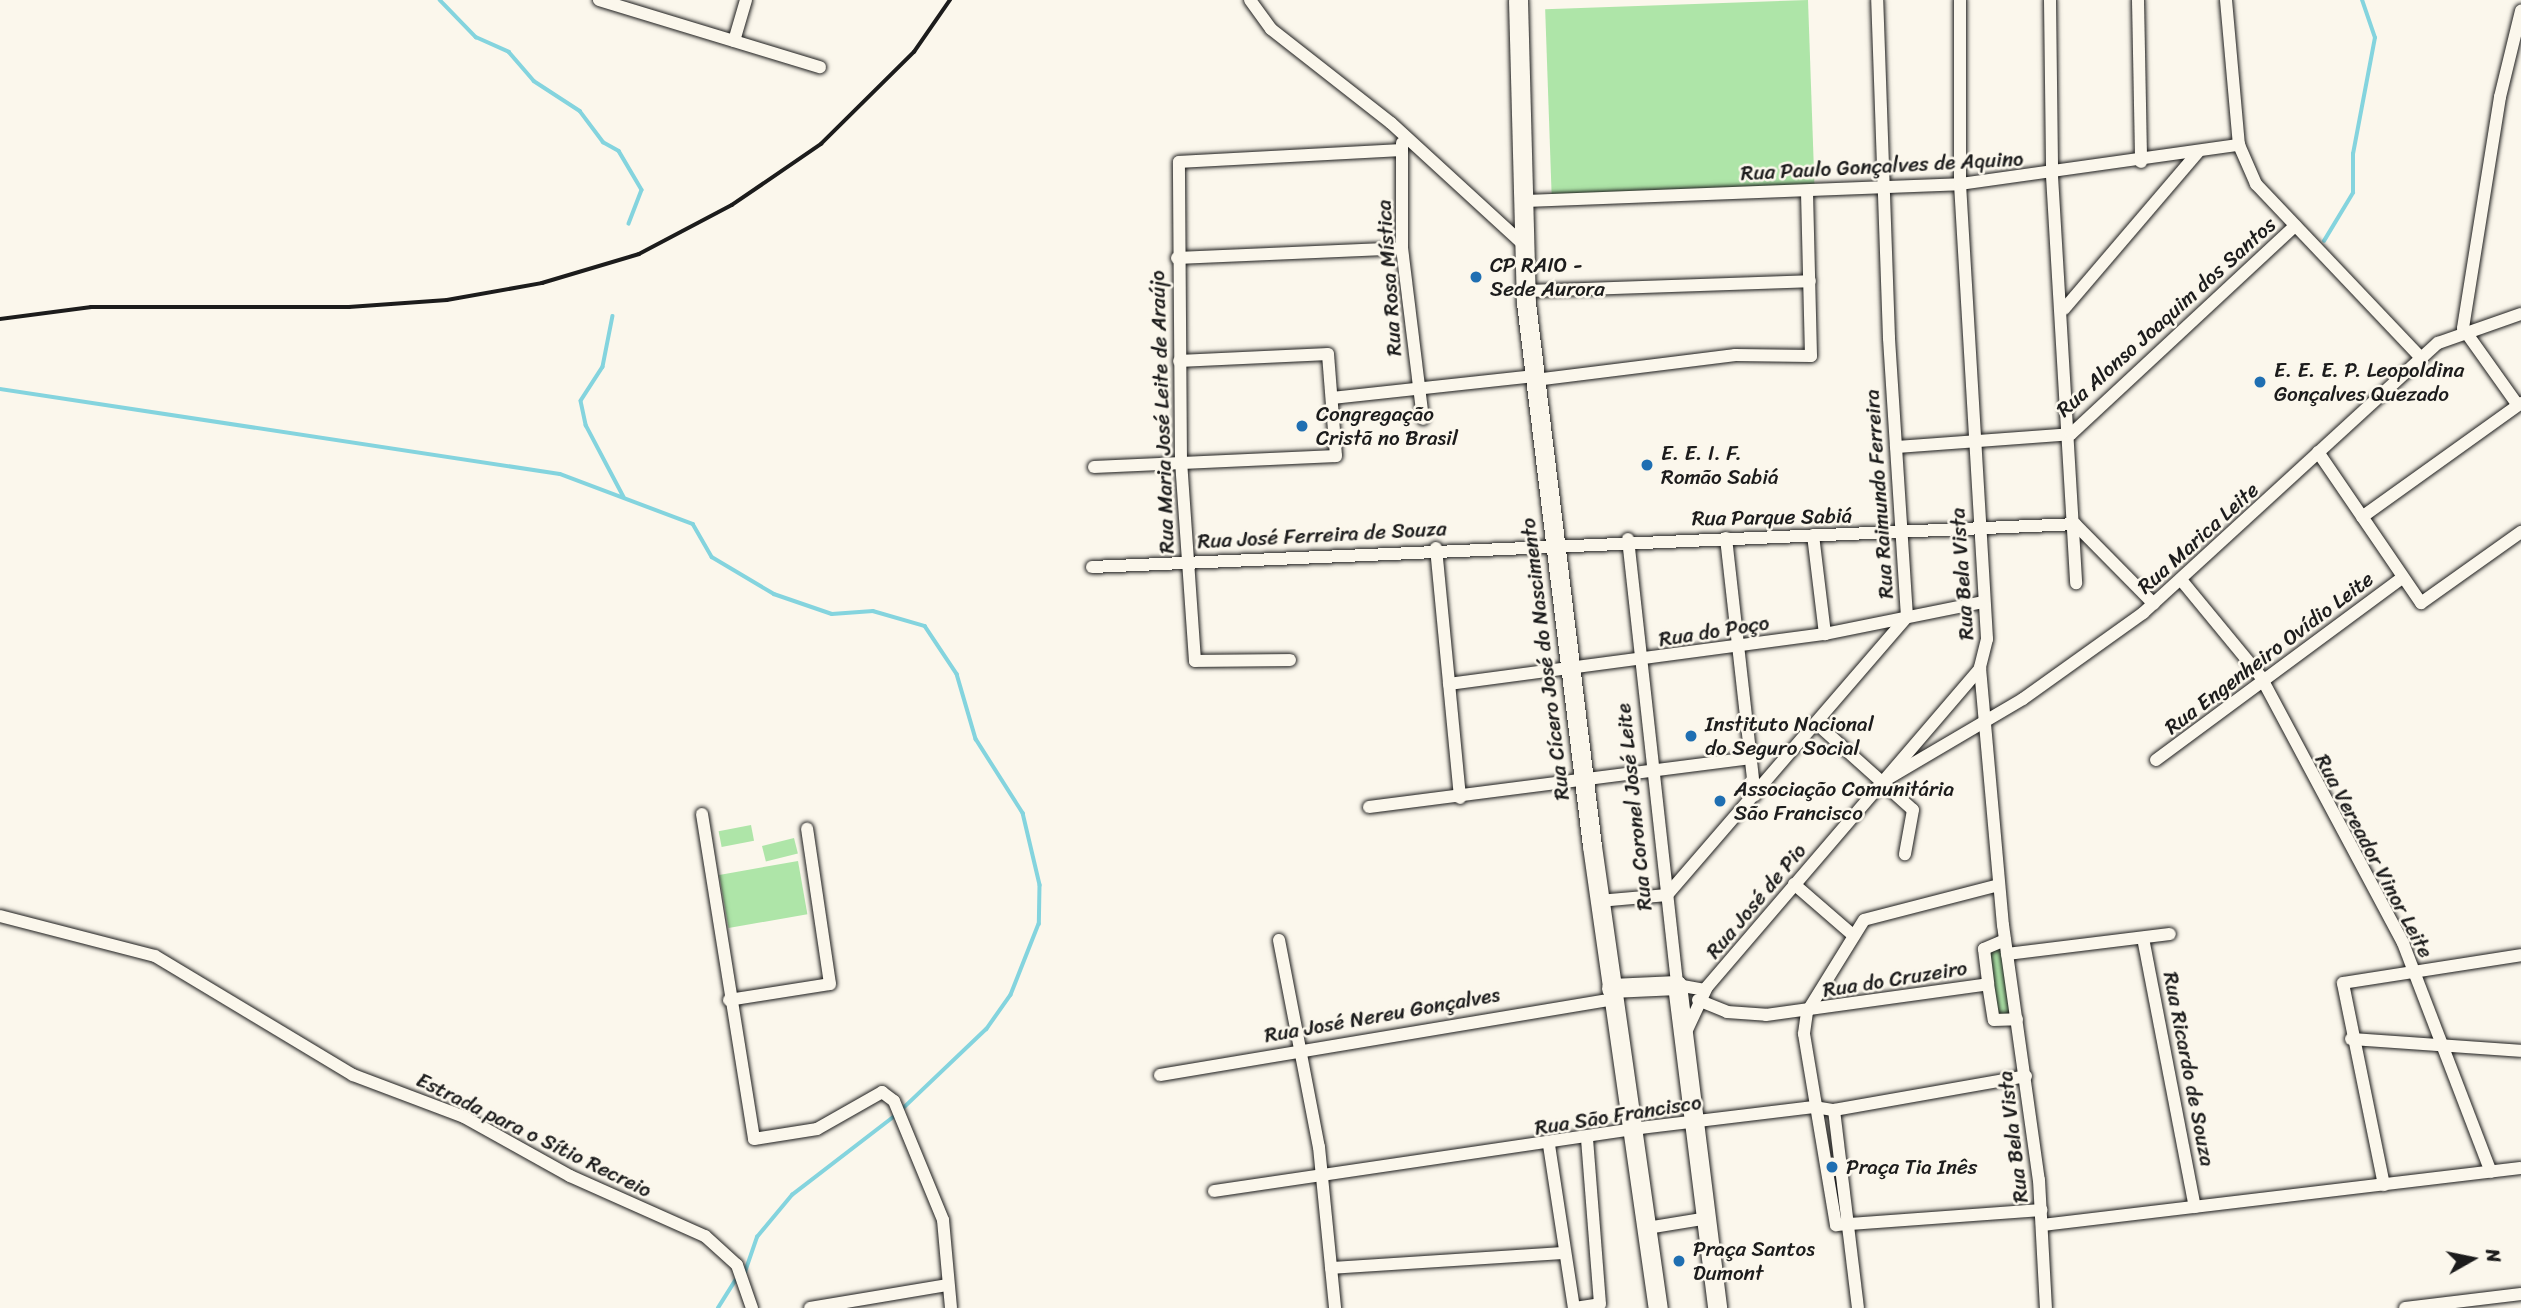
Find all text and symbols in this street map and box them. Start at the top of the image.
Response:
street label: Rua Paulo Gonçalves de Aquino [1740,146,2024,186]
street label: Rua Rosa Mística [1371,198,1407,358]
street label: Rua Alonso Joaquim dos Santos [2051,212,2281,422]
place label: CP RAIO - Sede Aurora [1490,252,1605,302]
street label: Rua Maria José Leite de Araújo [1144,269,1180,555]
marker: CP RAIO - Sede Aurora [1468,269,1484,285]
place label: E. E. E. P. Leopoldina Gonçalves Quezado [2274,357,2464,407]
marker: E. E. E. P. Leopoldina Gonçalves Quezado [2252,374,2268,390]
street label: Rua Raimundo Ferreira [1859,388,1899,600]
place label: Congregação Cristã no Brasil [1316,401,1459,451]
marker: Congregação Cristã no Brasil [1294,418,1310,434]
place label: E. E. I. F. Romão Sabiá [1661,440,1779,490]
marker: E. E. I. F. Romão Sabiá [1639,457,1655,473]
street label: Rua Marica Leite [2132,477,2264,599]
street label: Rua Parque Sabiá [1692,503,1852,531]
street label: Rua Bela Vista [1945,506,1979,642]
street label: Rua Cícero José do Nascimento [1515,515,1575,803]
street label: Rua José Ferreira de Souza [1196,516,1448,554]
street label: Rua Engenheiro Ovídio Leite [2159,566,2379,740]
street label: Rua do Poço [1657,610,1771,652]
street label: Rua Coronel José Leite [1611,702,1657,912]
place label: Instituto Nacional do Seguro Social [1705,711,1874,761]
marker: Instituto Nacional do Seguro Social [1683,728,1699,744]
street label: Rua Vereador Vinor Leite [2310,750,2438,962]
place label: Associação Comunitária São Francisco [1734,776,1954,826]
marker: Associação Comunitária São Francisco [1712,793,1728,809]
street label: Rua José de Pio [1700,838,1812,964]
street label: Rua do Cruzeiro [1821,955,1969,1003]
street label: Rua Ricardo de Souza [2158,969,2220,1169]
street label: Rua José Nereu Gonçalves [1262,982,1502,1048]
street label: Estrada para o Sítio Recreio [412,1067,656,1203]
street label: Rua Bela Vista [1992,1069,2034,1205]
street label: Rua São Francisco [1533,1089,1703,1141]
place label: Praça Tia Inês [1846,1154,1978,1180]
marker: Praça Tia Inês [1824,1159,1840,1175]
north arrow [2437,1224,2507,1294]
place label: Praça Santos Dumont [1693,1236,1815,1286]
text: N [2476,1247,2511,1265]
marker: Praça Santos Dumont [1671,1253,1687,1269]

